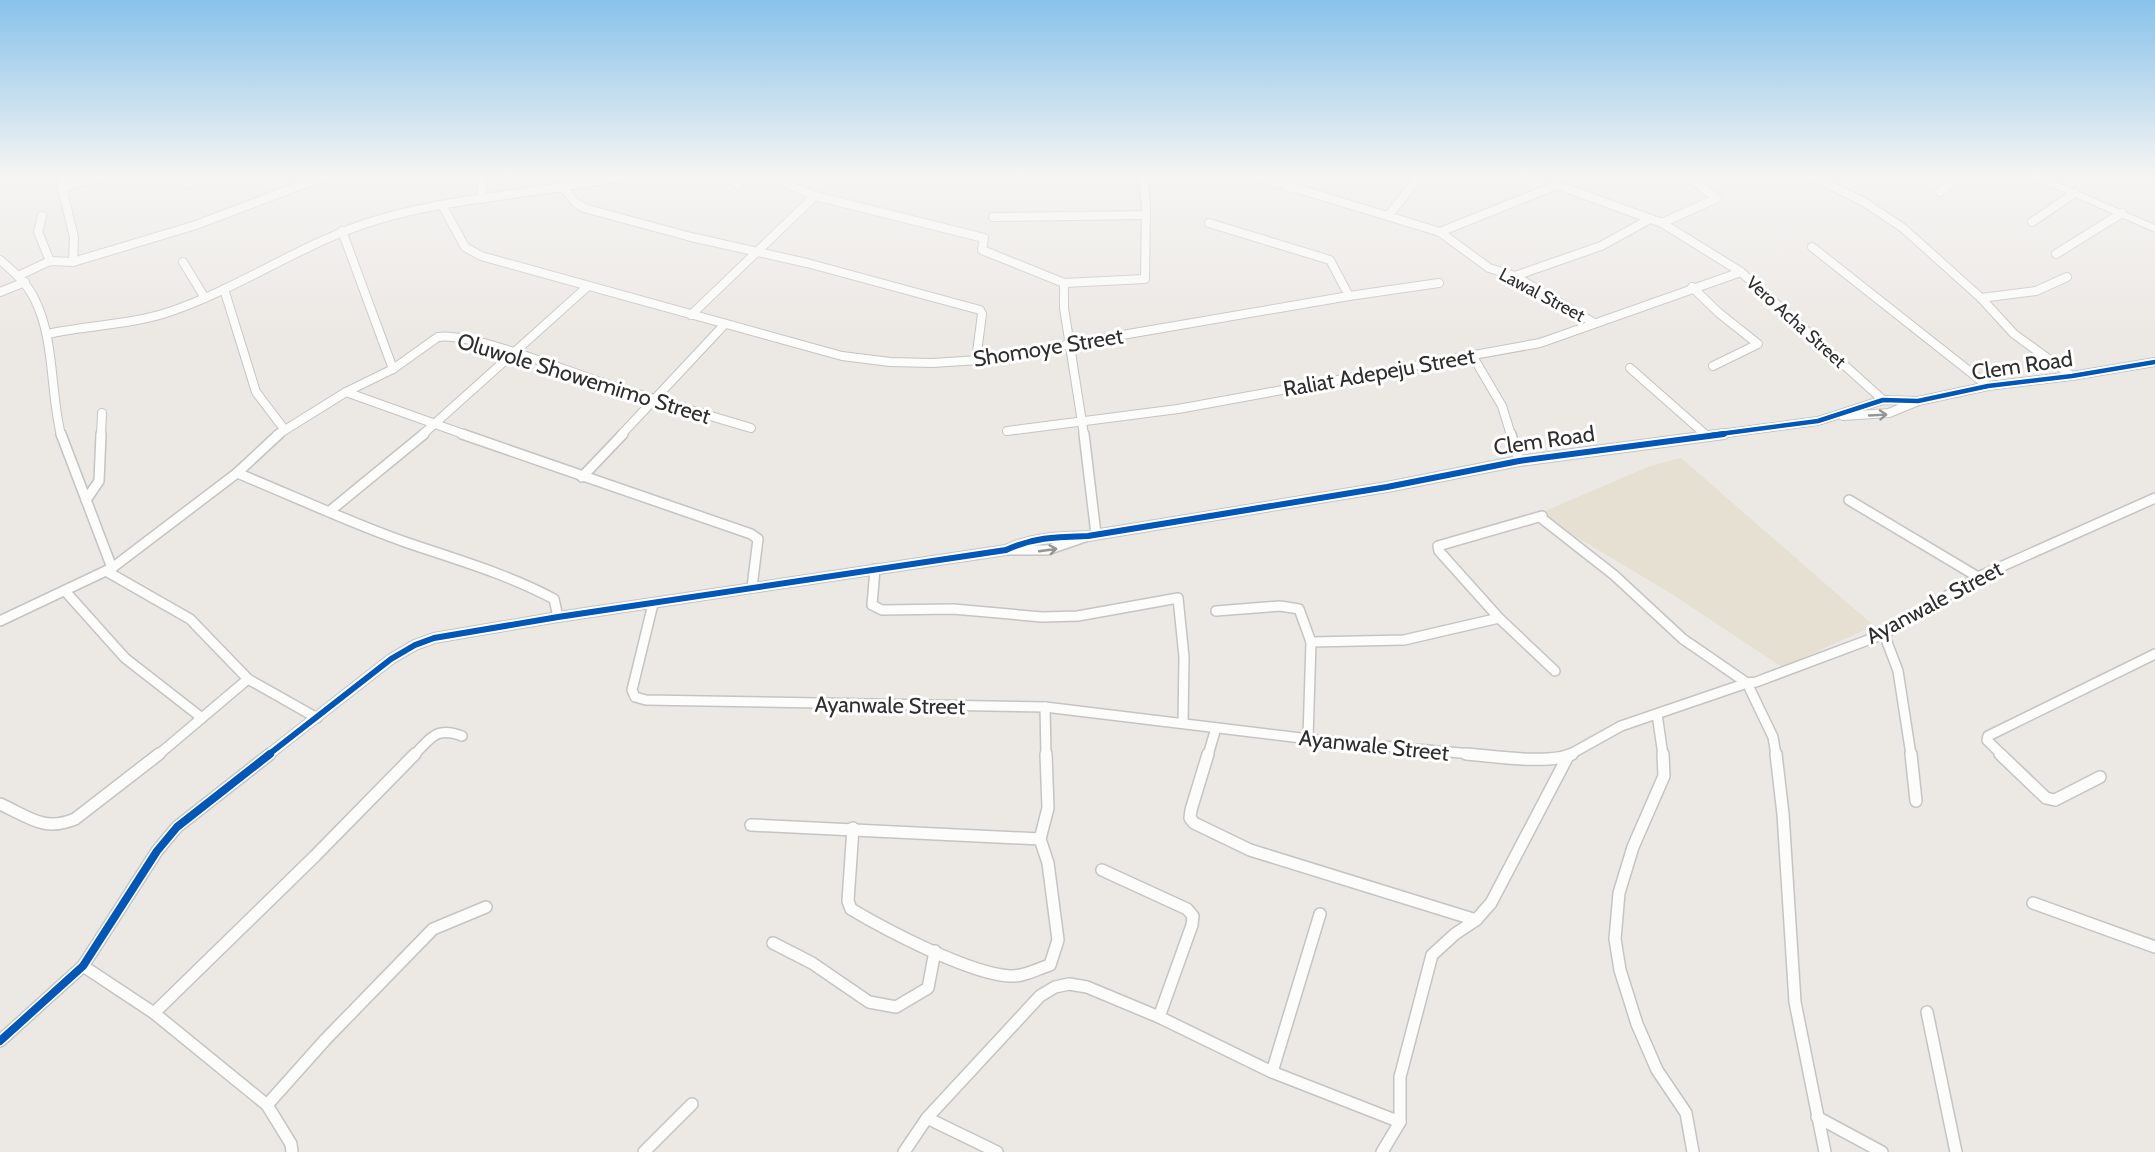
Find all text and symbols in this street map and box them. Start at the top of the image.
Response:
street label: Lawal Street [1496,263,1588,327]
street label: Vero Acha Street [1742,272,1850,372]
street label: Shomoye Street [971,322,1126,373]
street label: Oluwole Showemimo Street [454,327,714,430]
street label: Raliat Adepeju Street [1281,342,1478,403]
street label: Clem Road [1970,345,2074,386]
one-way arrow [1867,410,1887,421]
street label: Clem Road [1492,420,1596,461]
one-way arrow [1038,544,1058,555]
street label: Ayanwale Street [1861,555,2008,650]
street label: Ayanwale Street [814,691,966,720]
street label: Ayanwale Street [1298,724,1451,767]

